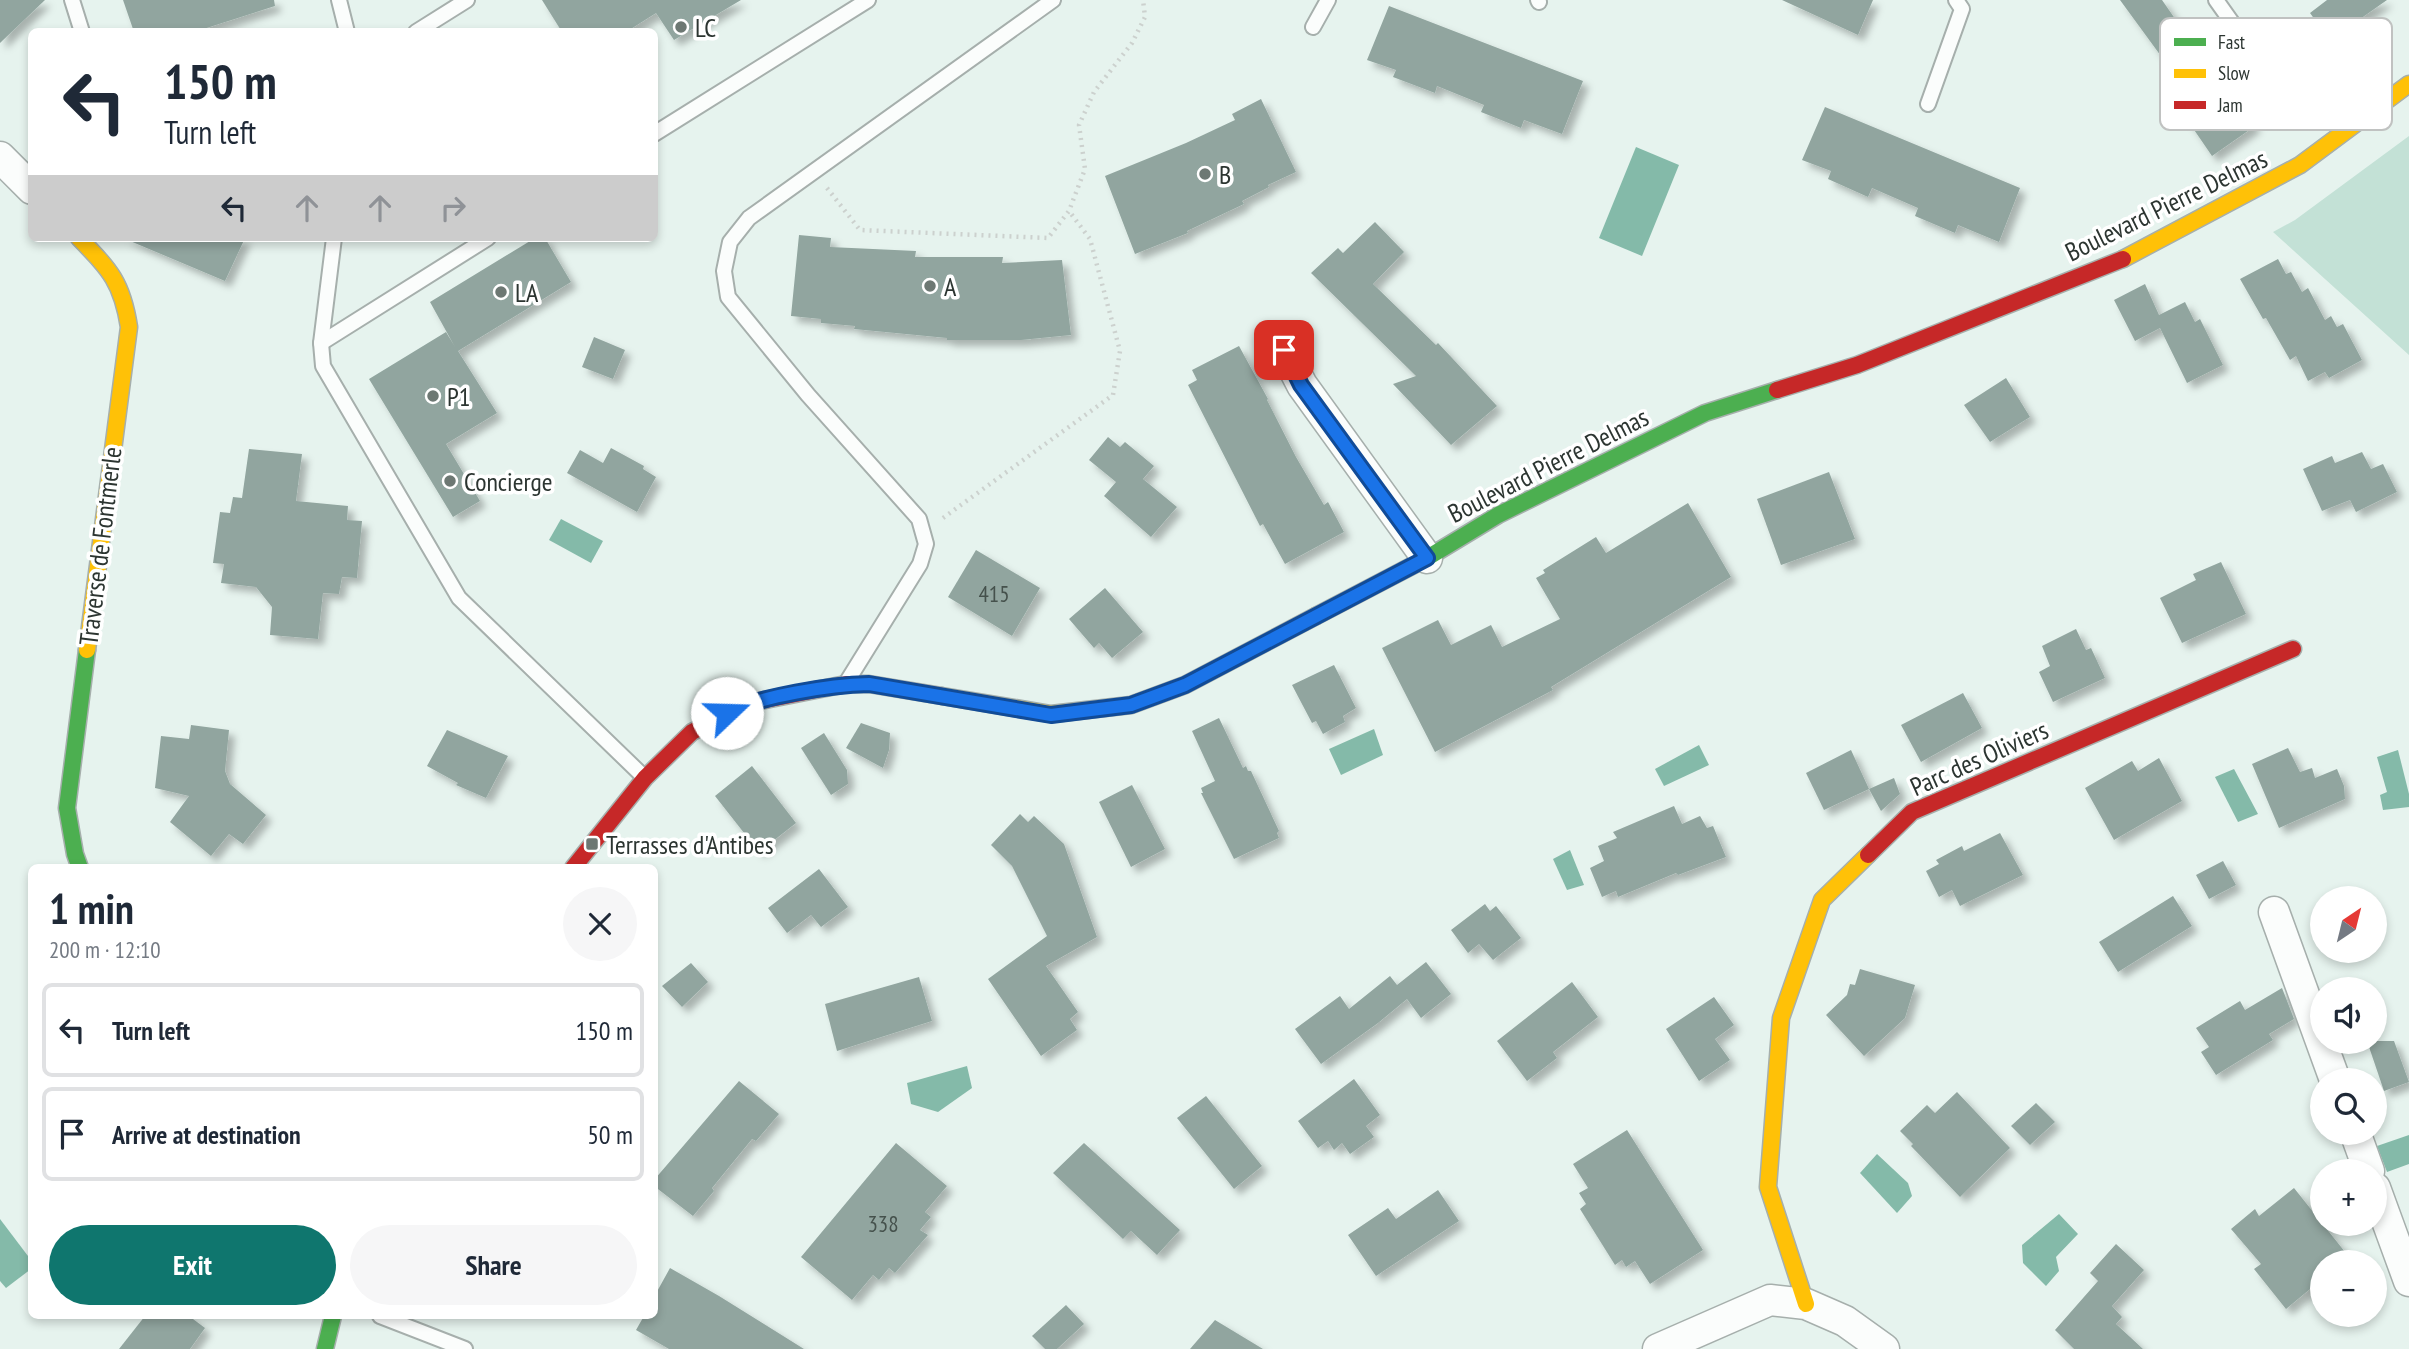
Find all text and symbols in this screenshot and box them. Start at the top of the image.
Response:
place label: LC [695,11,716,44]
legend [2160,18,2392,130]
marker: LC [673,19,689,35]
text: Fast [2218,30,2246,54]
text: 150 m [164,49,277,113]
icon: left [49,56,140,147]
text: Slow [2218,61,2251,85]
text: Jam [2217,93,2243,117]
text: Turn left [164,111,256,153]
street label: Boulevard Pierre Delmas [2060,142,2272,268]
place label: B [1219,158,1231,191]
marker: B [1197,166,1213,182]
icon: left [215,189,253,227]
icon: ahead [288,189,326,227]
icon: ahead [361,189,399,227]
icon: right [434,189,472,227]
place label: A [944,270,957,303]
place label: LA [515,276,539,309]
marker: A [922,278,938,294]
marker: LA [493,284,509,300]
pin [1254,320,1314,380]
icon: arrive [1265,331,1303,369]
place label: P1 [447,380,470,413]
marker: P1 [425,388,441,404]
street label: Boulevard Pierre Delmas [1442,400,1654,530]
street label: Traverse de Fontmerle [71,445,129,647]
place label: Concierge [464,465,553,498]
marker: Concierge [442,473,458,489]
house number: 415 [978,579,1010,608]
position arrow [690,676,764,750]
street label: Parc des Oliviers [1905,713,2053,803]
place label: Terrasses d'Antibes [606,828,774,861]
marker: Terrasses d'Antibes [584,836,600,852]
text: 1 min [49,881,134,936]
north arrow [2310,886,2387,962]
map controls [2310,886,2387,1327]
button: close [563,887,637,961]
text: 200 m · 12:10 [49,935,161,964]
button: sound [2310,977,2387,1054]
icon: left [53,1011,91,1049]
text: Turn left [112,1014,190,1047]
text: 150 m [575,1014,633,1047]
button: search [2310,1068,2387,1145]
icon: arrive [53,1115,91,1153]
text: Arrive at destination [112,1118,301,1151]
text: 50 m [587,1118,633,1151]
button: + [2310,1159,2387,1236]
house number: 338 [867,1209,899,1238]
button: Exit [49,1225,336,1305]
button: Share [350,1225,637,1305]
button: − [2310,1250,2387,1327]

